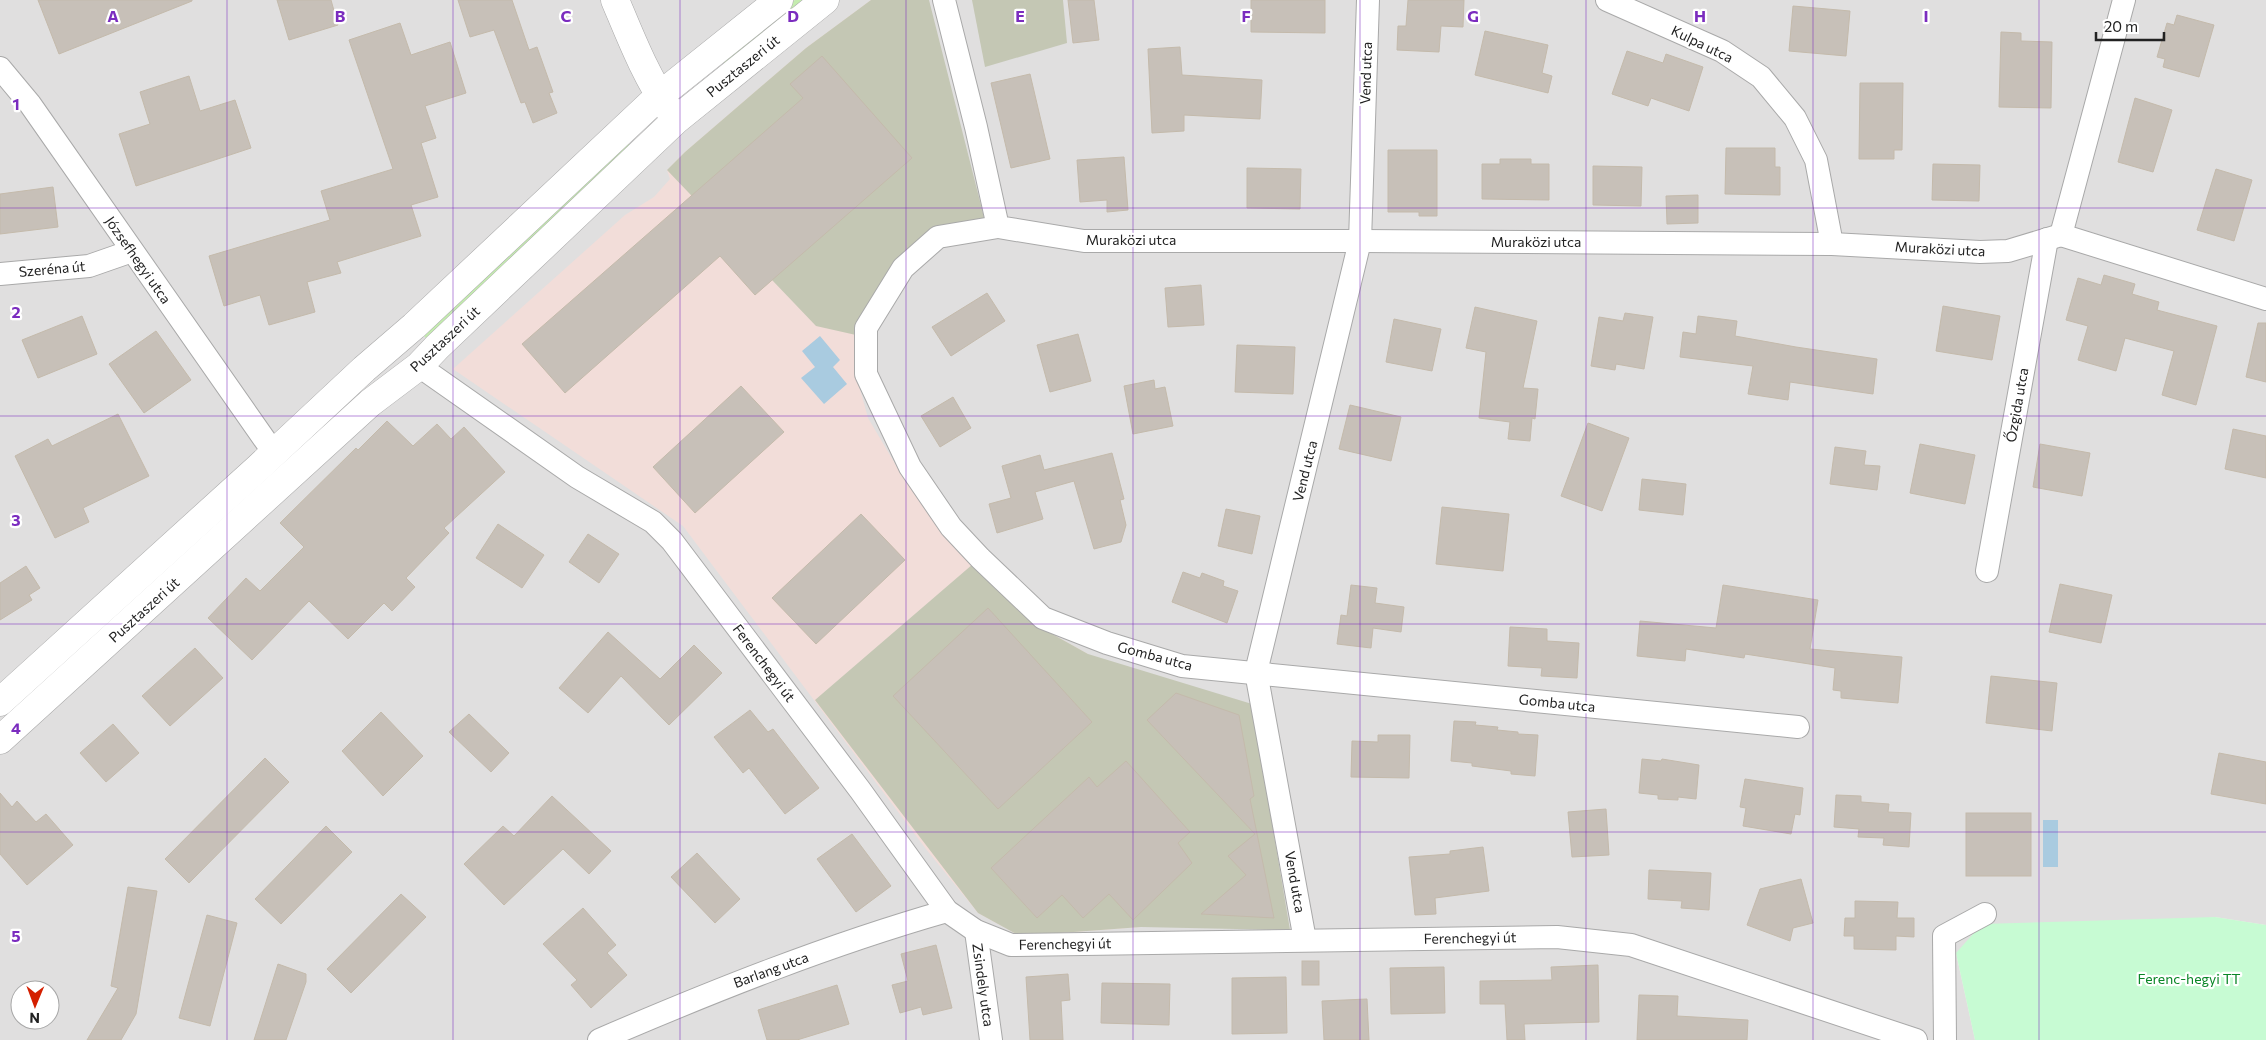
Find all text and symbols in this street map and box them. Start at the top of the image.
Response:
text: A [107,6,119,25]
text: B [335,6,346,25]
text: C [561,6,572,25]
text: D [787,6,799,25]
text: E [1015,6,1025,25]
text: F [1241,6,1251,25]
text: G [1467,6,1479,25]
text: H [1694,6,1706,25]
text: I [1923,6,1929,25]
scale bar [2096,10,2164,42]
text: 20 m [2104,17,2138,35]
street label: Kulpa utca [1669,21,1736,66]
street label: Pusztaszeri út [703,31,783,100]
street label: Vend utca [1356,41,1375,105]
text: 1 [12,94,20,113]
street label: Józsefhegyi utca [102,213,175,307]
street label: Muraközi utca [1086,231,1176,248]
street label: Muraközi utca [1491,233,1581,250]
street label: Muraközi utca [1894,238,1986,259]
street label: Szeréna út [18,257,86,280]
text: 2 [11,302,21,321]
street label: Pusztaszeri út [406,302,483,375]
street label: Őzgida utca [2002,366,2031,444]
street label: Vend utca [1289,438,1320,503]
text: 3 [11,510,21,529]
street label: Pusztaszeri út [105,573,183,646]
street label: Ferenchegyi út [730,620,799,705]
street label: Gomba utca [1116,637,1194,674]
street label: Gomba utca [1518,690,1596,715]
text: 4 [11,718,21,737]
street label: Vend utca [1282,850,1309,914]
text: 5 [11,926,21,945]
street label: Ferenchegyi út [1423,928,1517,947]
street label: Ferenchegyi út [1018,934,1112,953]
street label: Zsindely utca [969,942,998,1028]
street label: Barlang utca [731,948,811,991]
park label: Ferenc-hegyi TT [2137,970,2241,987]
north arrow [10,980,60,1030]
text: N [29,1010,40,1027]

